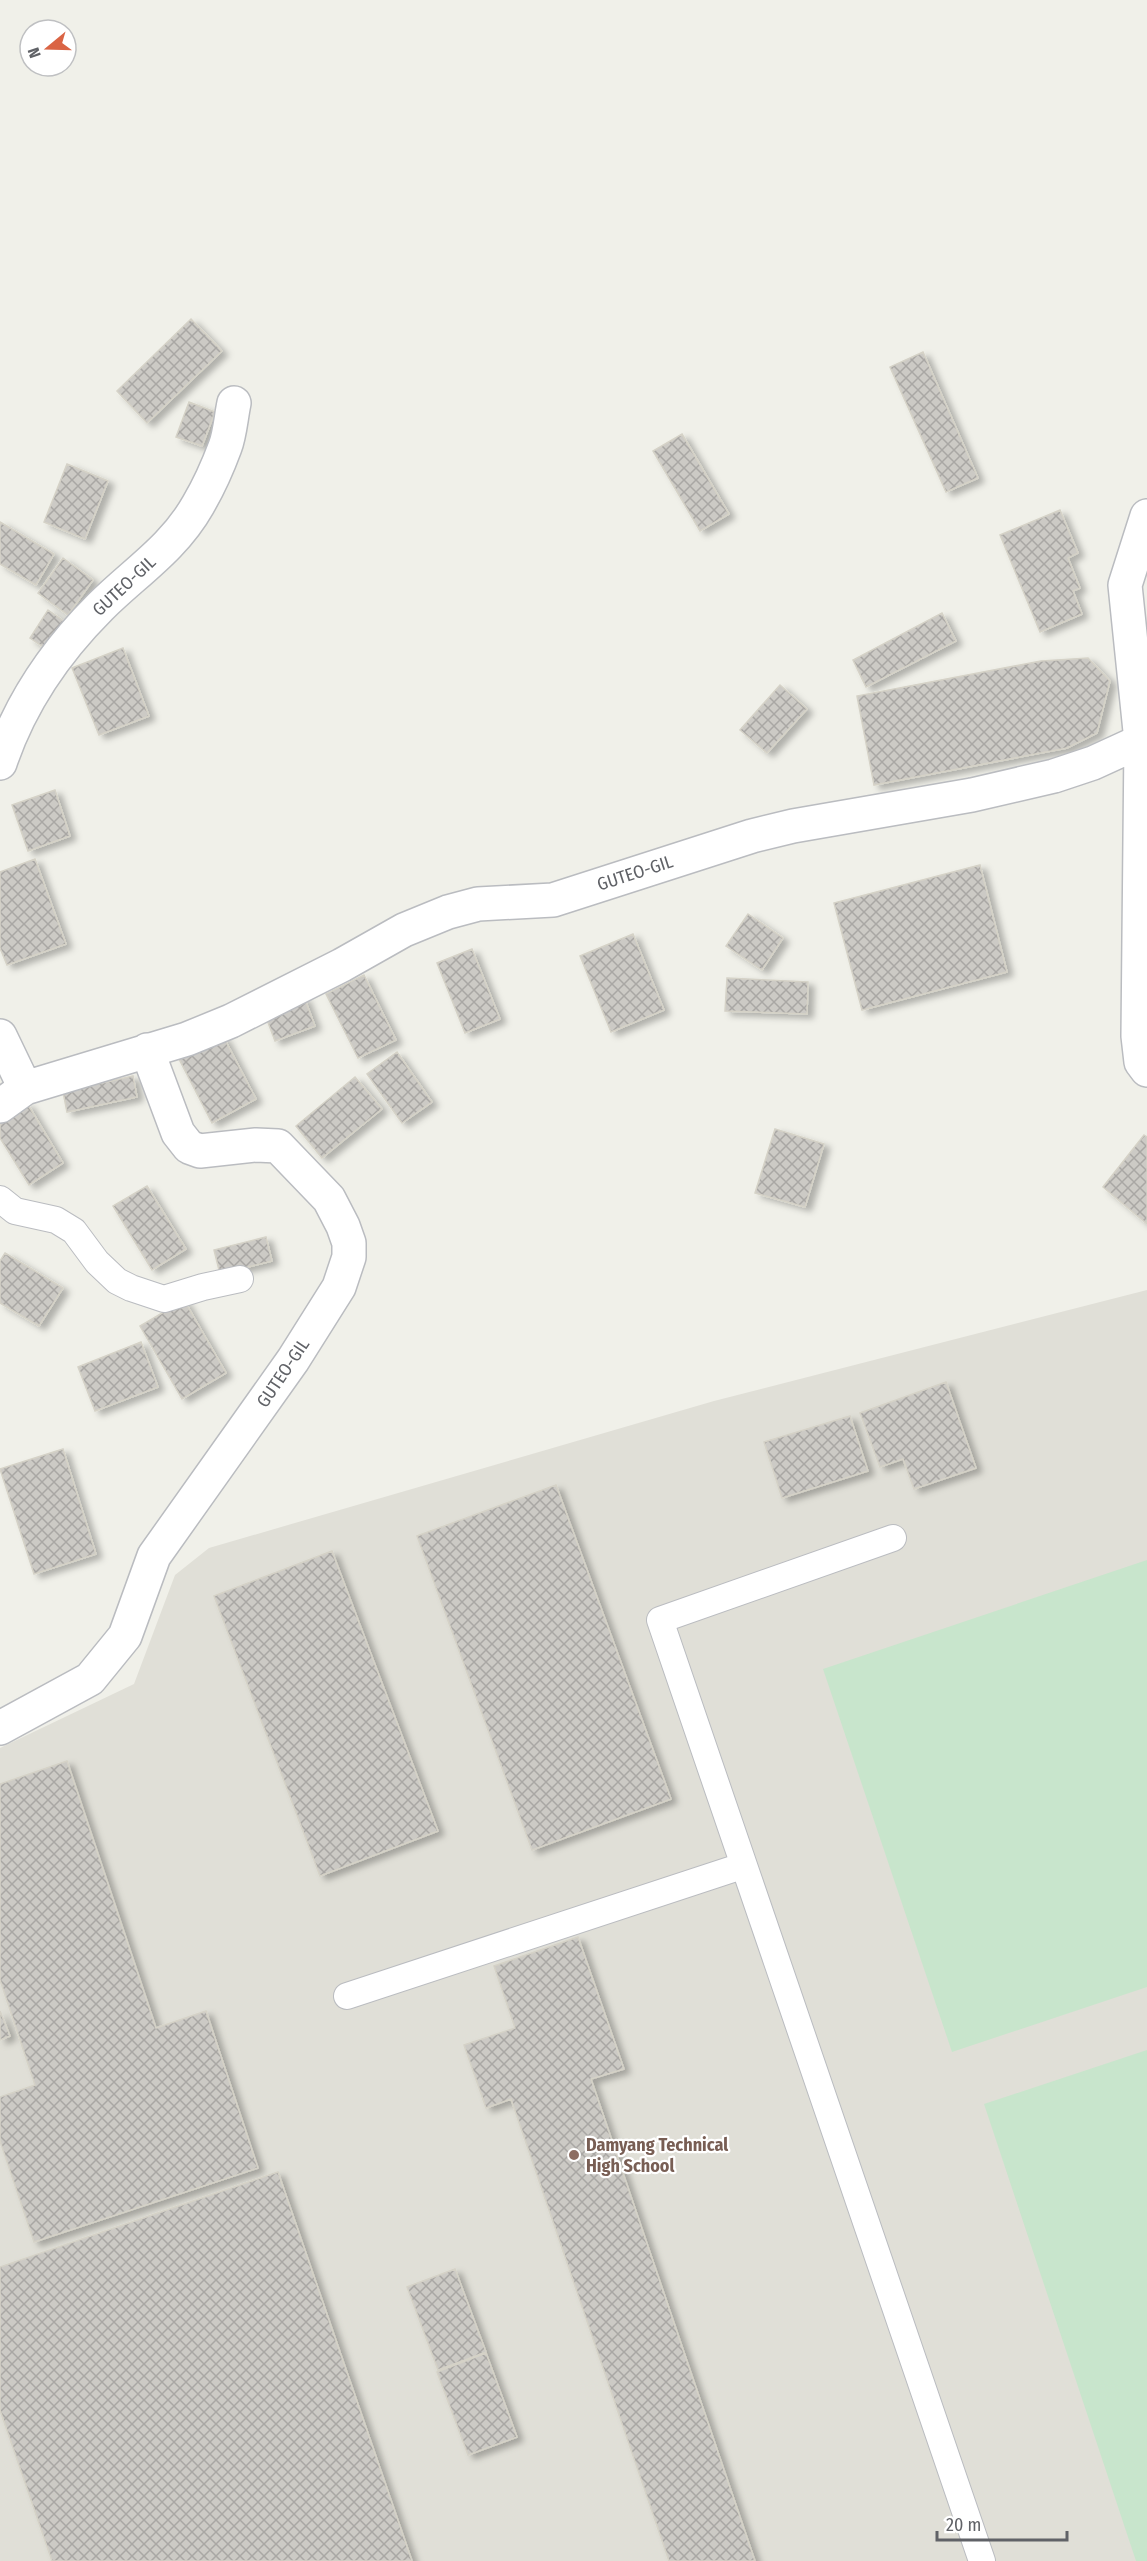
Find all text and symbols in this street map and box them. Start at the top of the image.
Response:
north arrow [18,18,78,78]
text: N [24,45,45,60]
street label: GUTEO-GIL [88,551,160,621]
street label: GUTEO-GIL [594,850,676,896]
street label: GUTEO-GIL [252,1334,314,1412]
place label: Damyang Technical High School [586,2134,728,2177]
marker: Damyang Technical High School [567,2148,581,2162]
scale bar [937,2504,1068,2542]
text: 20 m [946,2514,981,2536]

